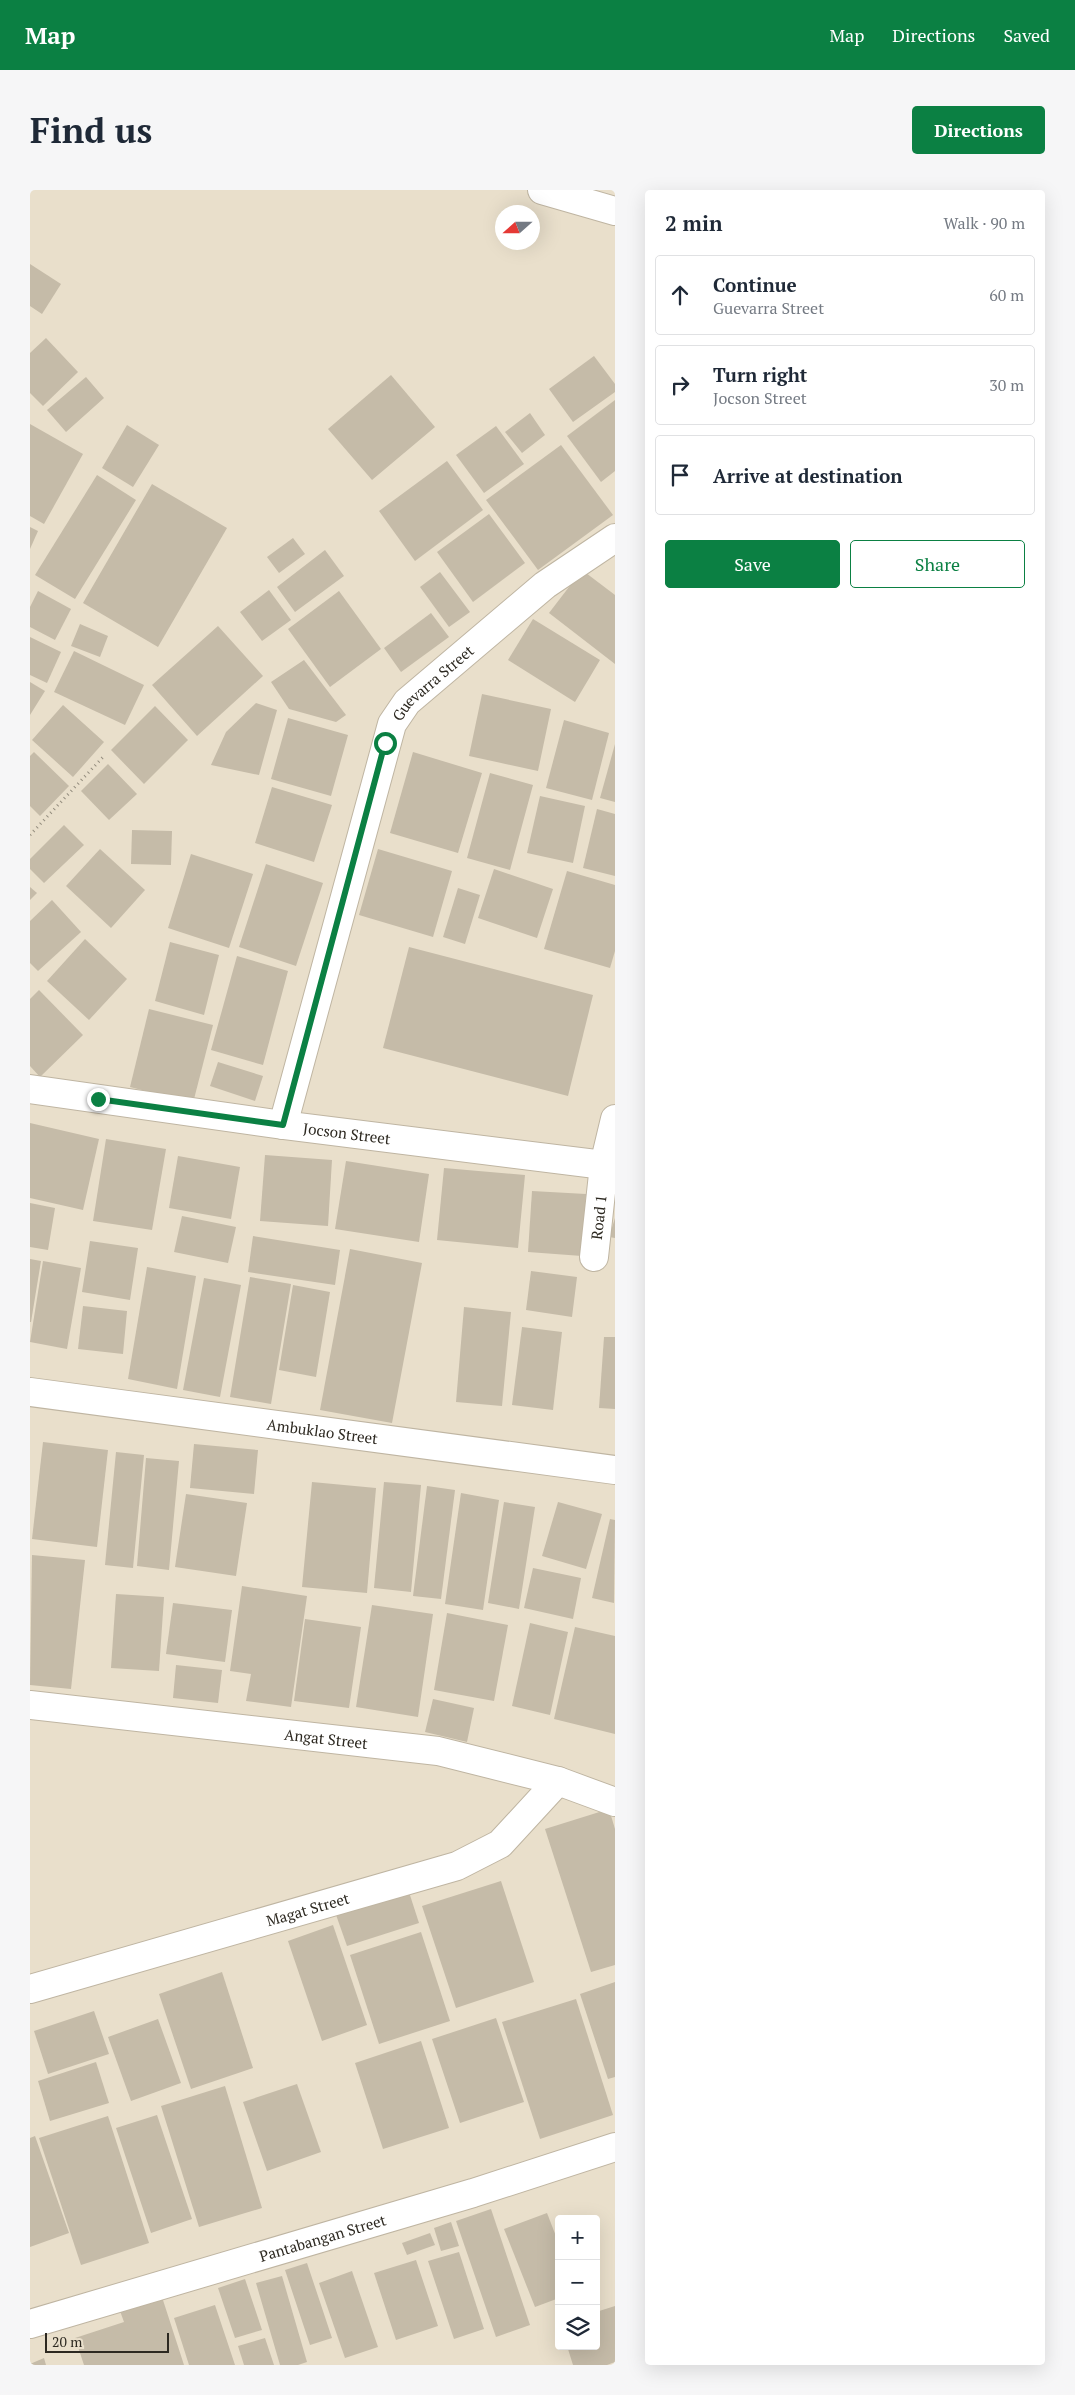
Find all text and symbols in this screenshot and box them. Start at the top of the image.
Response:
text: Map [25,19,75,51]
text: Map [829,23,864,47]
text: Directions [892,23,975,47]
text: Saved [1003,23,1050,47]
button: Directions [912,106,1045,154]
text: Find us [30,107,152,153]
north arrow [495,205,540,250]
text: 2 min [665,209,722,237]
text: Walk · 90 m [944,212,1025,234]
text: Continue [713,272,797,297]
icon: ahead [666,281,694,309]
text: 60 m [989,284,1024,306]
text: Guevarra Street [713,297,824,319]
text: Turn right [713,362,807,387]
icon: right [666,371,694,399]
text: 30 m [989,374,1024,396]
text: Jocson Street [713,387,807,409]
icon: arrive [666,461,694,489]
text: Arrive at destination [713,463,902,488]
button: Save [665,540,840,588]
button: Share [850,540,1025,588]
street label: Guevarra Street [387,640,478,724]
route start [374,732,397,755]
route end [87,1088,110,1111]
street label: Jocson Street [302,1118,392,1148]
street label: Road 1 [586,1194,611,1241]
street label: Ambuklao Street [266,1414,380,1448]
street label: Angat Street [283,1724,369,1753]
street label: Magat Street [264,1887,352,1930]
street label: Pantabangan Street [257,2209,389,2266]
map controls [555,2215,600,2350]
button: + [555,2215,600,2260]
button: − [555,2260,600,2305]
button: layers [555,2305,600,2350]
scale bar [45,2330,169,2353]
text: 20 m [52,2332,82,2351]

